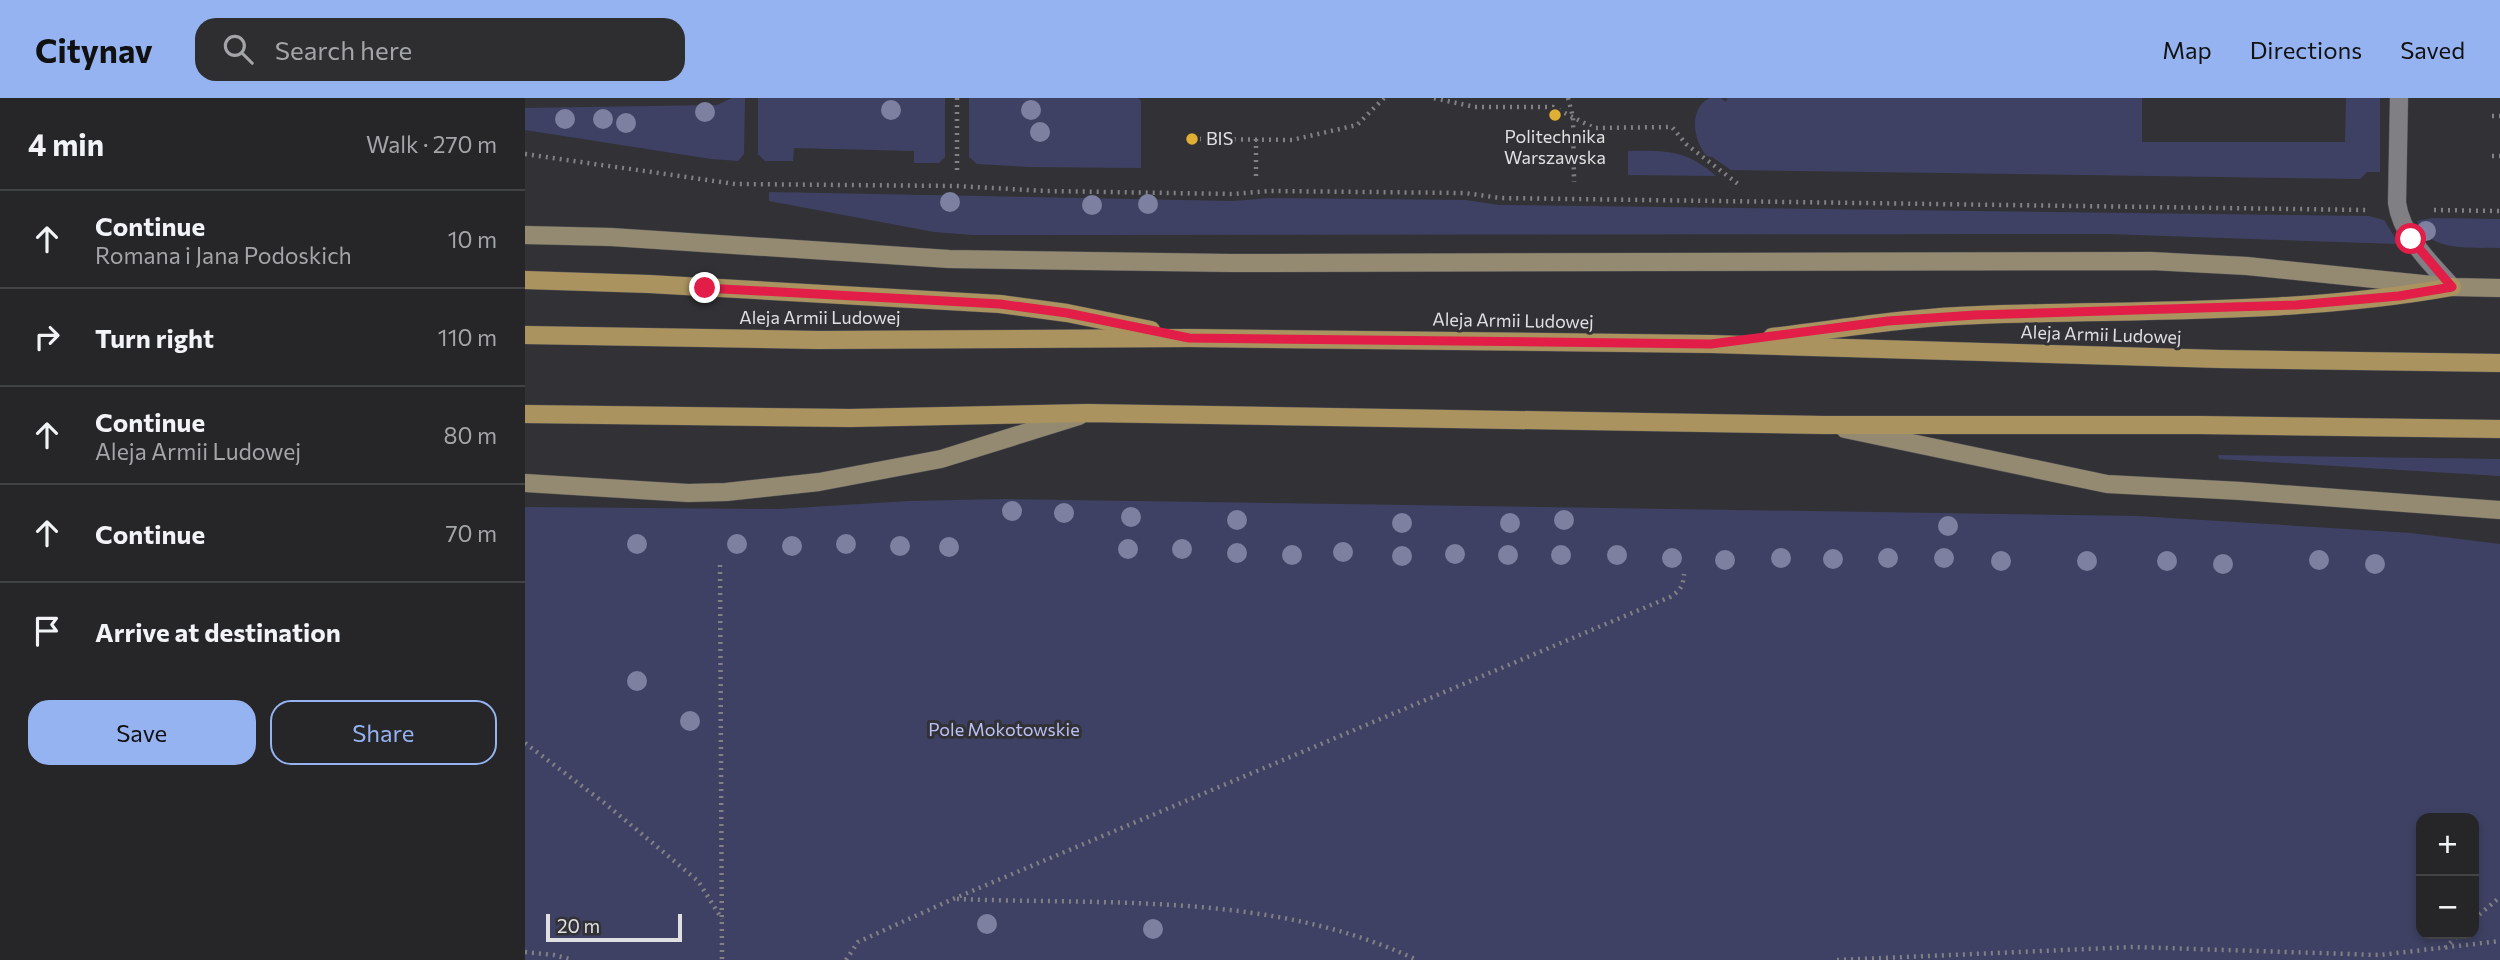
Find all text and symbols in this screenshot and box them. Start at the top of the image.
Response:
search box [195,18,685,81]
text: Citynav [35,29,153,70]
icon: search [219,30,257,68]
text: Search here [275,34,412,65]
text: Map [2162,35,2212,64]
text: Directions [2250,35,2362,64]
text: Saved [2400,35,2465,64]
marker: Politechnika Warszawska [1547,107,1563,123]
text: 4 min [28,125,104,162]
place label: Politechnika Warszawska [1504,125,1606,168]
place label: BIS [1206,127,1233,149]
text: Walk · 270 m [366,130,497,158]
marker: BIS [1184,131,1200,147]
text: Continue [95,210,205,241]
icon: ahead [28,220,66,258]
route start [2395,223,2426,254]
text: 10 m [448,225,497,253]
text: Romana i Jana Podoskich [95,241,352,269]
route end [689,272,720,303]
street label: Aleja Armii Ludowej [739,306,901,328]
street label: Aleja Armii Ludowej [1432,308,1594,332]
icon: right [28,318,66,356]
street label: Aleja Armii Ludowej [2020,320,2182,348]
text: Turn right [95,322,214,353]
text: 110 m [438,323,497,351]
text: Continue [95,406,205,437]
icon: ahead [28,416,66,454]
text: 80 m [444,421,497,449]
text: Aleja Armii Ludowej [95,437,301,465]
icon: ahead [28,514,66,552]
text: Continue [95,518,205,549]
text: 70 m [445,519,497,547]
icon: arrive [28,612,66,650]
text: Arrive at destination [95,616,341,647]
button: Save [28,700,256,765]
button: Share [270,700,497,765]
park label: Pole Mokotowskie [928,718,1080,740]
map controls [2416,813,2479,939]
button: + [2416,813,2479,876]
button: − [2416,876,2479,939]
scale bar [546,911,683,943]
text: 20 m [557,914,600,937]

